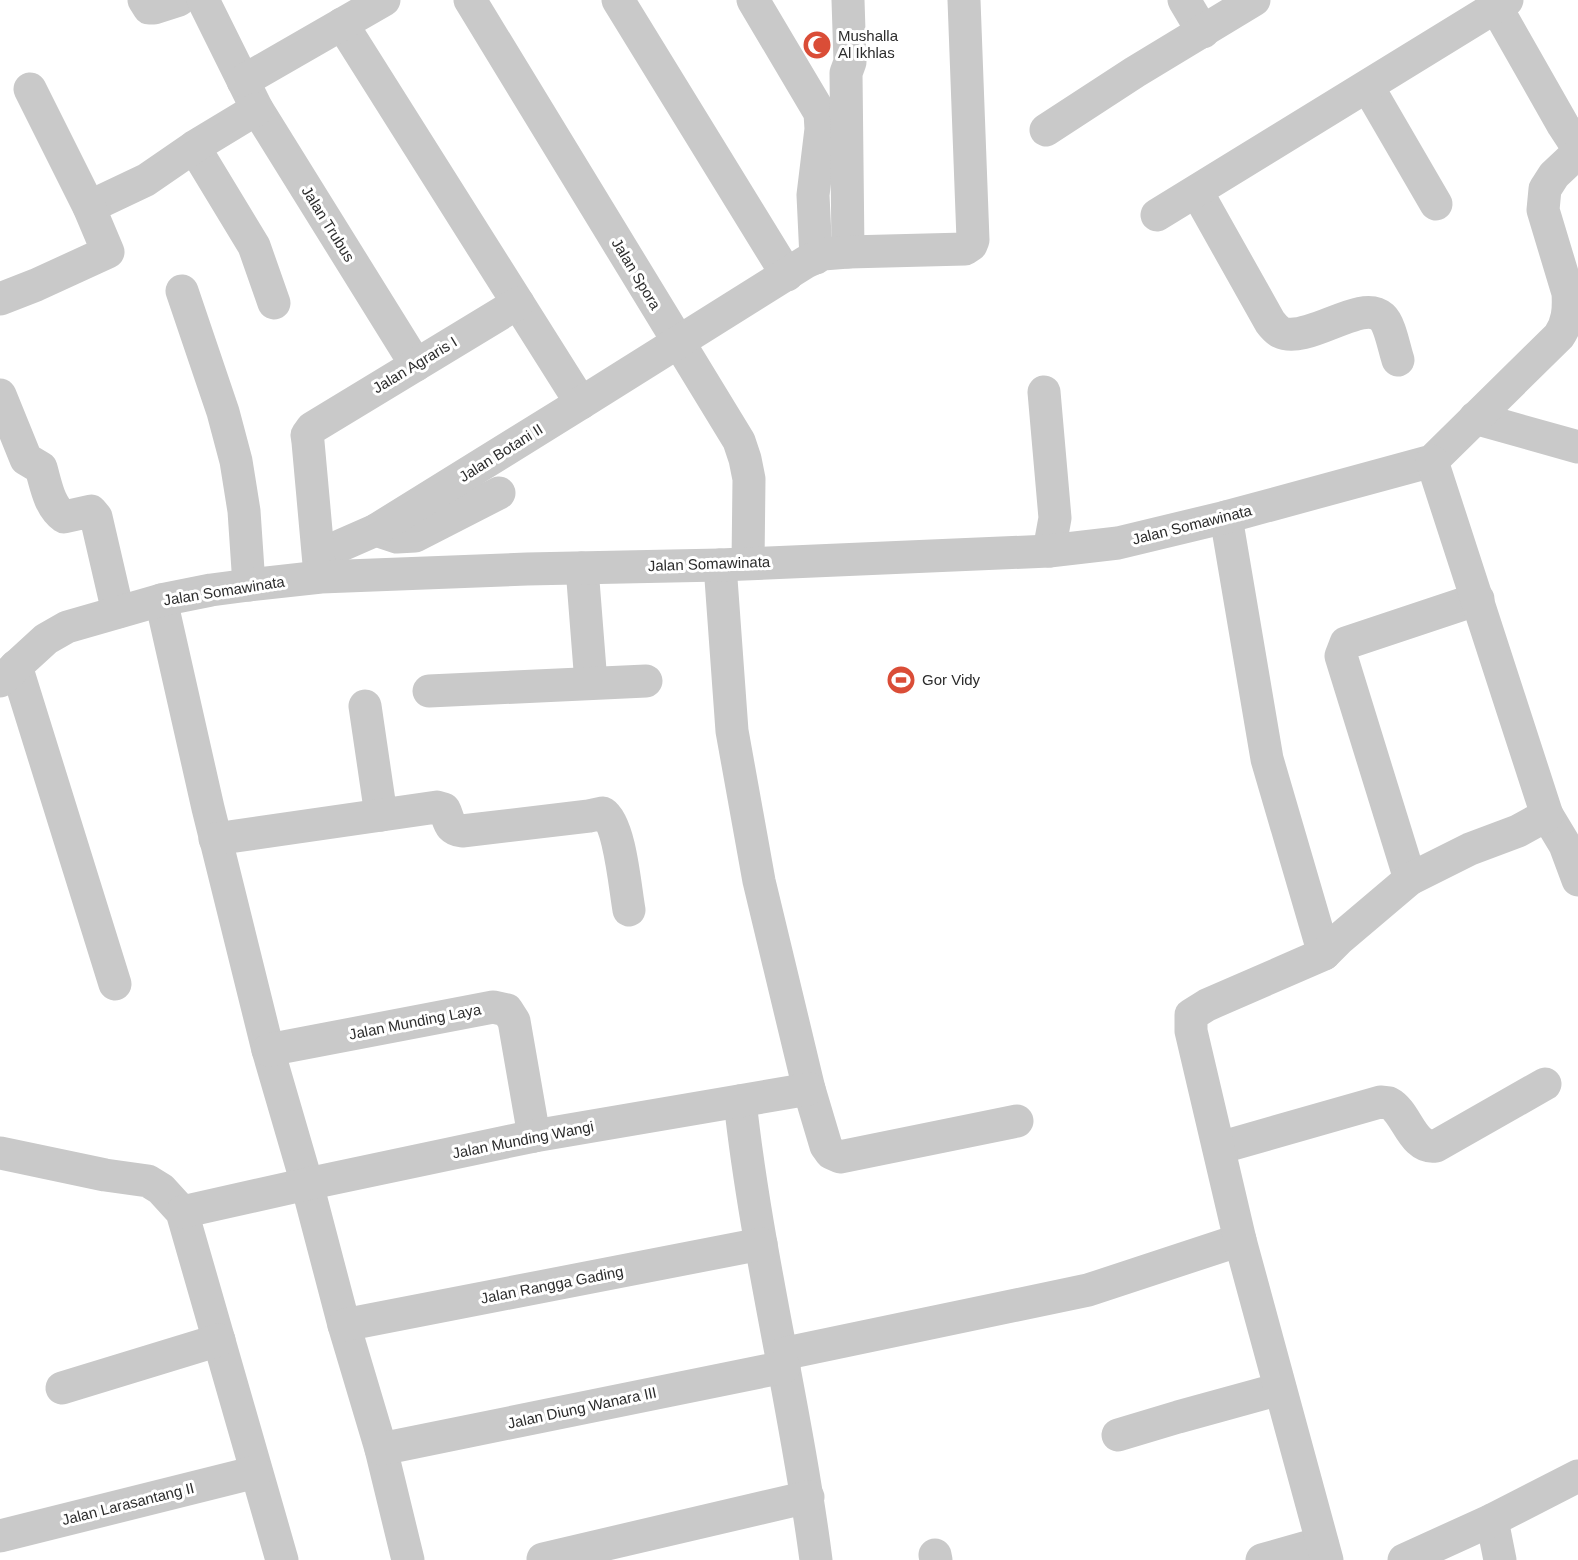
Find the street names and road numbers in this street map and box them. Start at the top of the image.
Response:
street label: Jalan Trubus [298,183,358,265]
street label: Jalan Spora [609,235,665,313]
street label: Jalan Agraris I [370,333,460,396]
street label: Jalan Botani II [456,420,546,485]
street label: Jalan Somawinata [1130,501,1254,548]
street label: Jalan Somawinata [647,553,771,574]
street label: Jalan Somawinata [162,572,286,608]
street label: Jalan Munding Laya [347,1000,483,1043]
street label: Jalan Munding Wangi [451,1117,595,1162]
street label: Jalan Rangga Gading [479,1262,625,1307]
street label: Jalan Diung Wanara III [506,1383,658,1432]
street label: Jalan Larasantang II [60,1479,196,1528]

